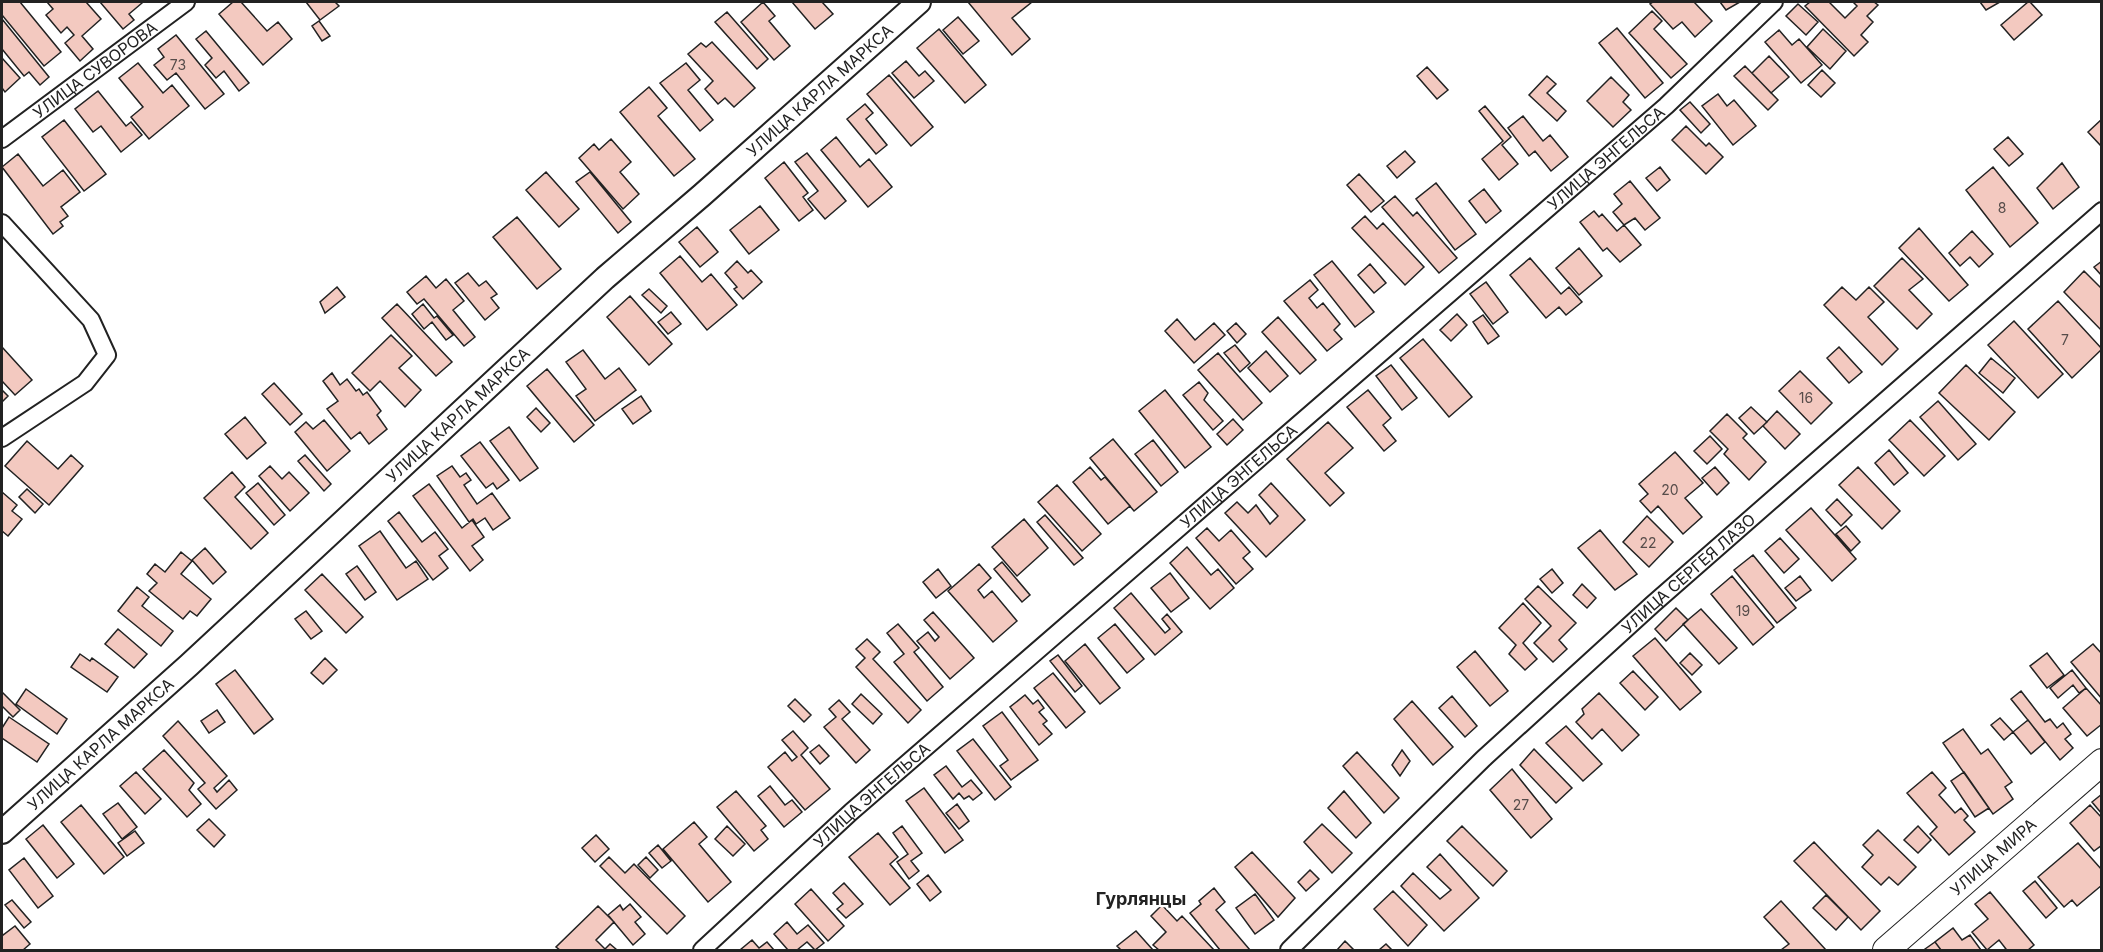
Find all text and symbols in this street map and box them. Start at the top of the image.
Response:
street label: УЛИЦА СУВОРОВА [29,17,161,122]
street label: УЛИЦА КАРЛА МАРКСА [742,20,897,161]
house number: 73 [170,56,186,73]
street label: УЛИЦА ЭНГЕЛЬСА [1543,102,1669,214]
house number: 8 [1998,199,2006,216]
house number: 7 [2061,331,2069,348]
street label: УЛИЦА КАРЛА МАРКСА [382,343,534,487]
house number: 16 [1799,389,1813,406]
street label: УЛИЦА ЭНГЕЛЬСА [1176,420,1301,532]
house number: 20 [1661,481,1679,498]
street label: УЛИЦА СЕРГЕЯ ЛАЗО [1617,509,1759,638]
house number: 22 [1639,534,1657,551]
house number: 19 [1736,602,1750,619]
street label: УЛИЦА КАРЛА МАРКСА [23,674,178,815]
street label: УЛИЦА ЭНГЕЛЬСА [810,738,934,851]
house number: 27 [1513,796,1529,813]
street label: УЛИЦА МИРА [1946,814,2040,900]
district label: Гурлянцы [1096,888,1186,909]

